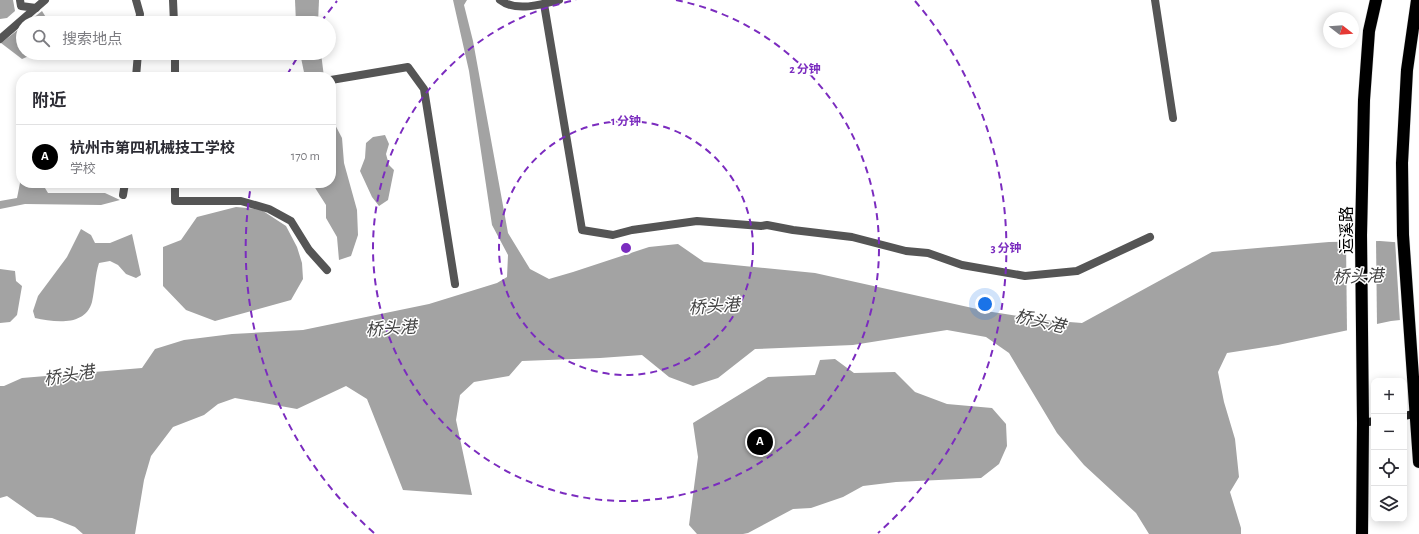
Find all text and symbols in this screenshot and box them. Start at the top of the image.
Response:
north arrow [1323,12,1359,48]
search box [16,16,336,60]
icon: search [30,27,52,49]
text: 搜索地点 [62,32,122,47]
text: 2 分钟 [789,62,821,75]
text: 附近 [32,92,66,109]
text: 1 分钟 [611,114,641,127]
text: 杭州市第四机械技工学校 [70,141,235,156]
text: A [41,150,49,163]
text: 170 m [291,150,320,163]
text: 学校 [70,163,96,176]
street label: 运溪路 [1338,206,1355,254]
centre of rings [619,241,633,255]
text: 3 分钟 [991,241,1021,254]
water label: 桥头港 [1332,266,1386,286]
your location [975,294,995,314]
water label: 桥头港 [688,295,742,317]
water label: 桥头港 [1013,306,1069,336]
water label: 桥头港 [365,317,419,339]
water label: 桥头港 [42,362,98,388]
map controls [1371,378,1407,522]
button: + [1371,378,1407,414]
button: − [1371,414,1407,450]
pin: A [747,427,773,457]
button: locate [1371,450,1407,486]
button: layers [1371,486,1407,522]

